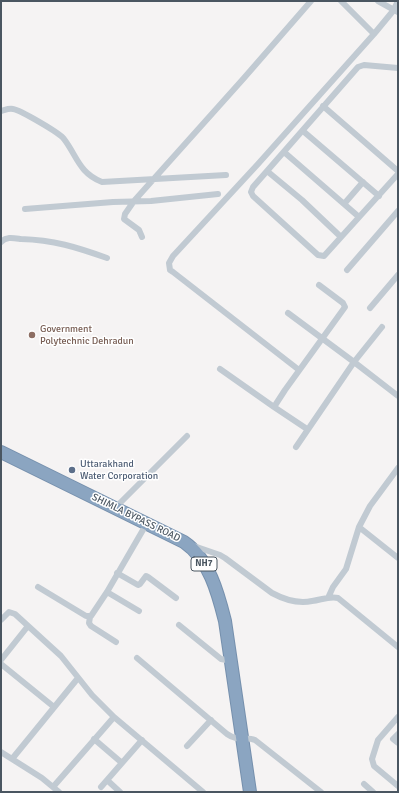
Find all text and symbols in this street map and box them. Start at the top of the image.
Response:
place label: Government Polytechnic Dehradun [40,323,134,346]
marker: Government Polytechnic Dehradun [27,330,37,340]
place label: Uttarakhand Water Corporation [80,458,158,482]
marker: Uttarakhand Water Corporation [67,465,77,475]
street label: SHIMLA BYPASS ROAD [90,491,182,545]
road number: NH7 [191,557,217,571]

